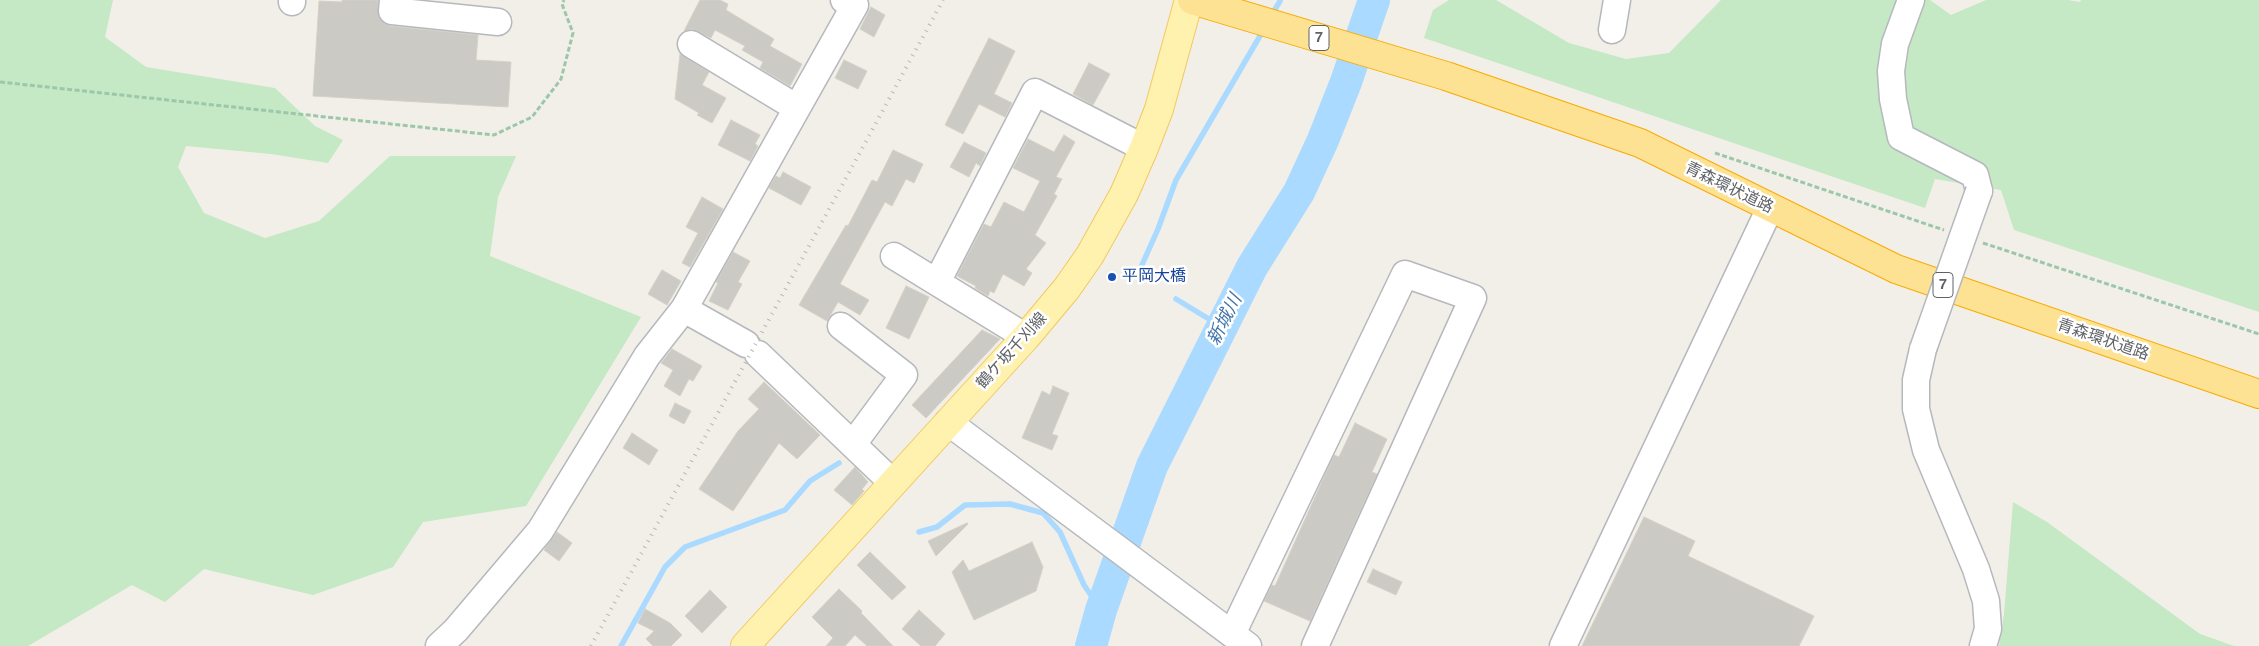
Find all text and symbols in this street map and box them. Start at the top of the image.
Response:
road number: 7 [1309,26,1329,50]
street label: 青森環状道路 [1682,158,1776,218]
place label: 平岡大橋 [1122,267,1186,287]
marker: 平岡大橋 [1106,271,1118,283]
road number: 7 [1933,272,1953,298]
water label: 新城川 [1203,291,1247,349]
street label: 鶴ケ坂千刈線 [973,309,1051,393]
street label: 青森環状道路 [2054,315,2152,365]

